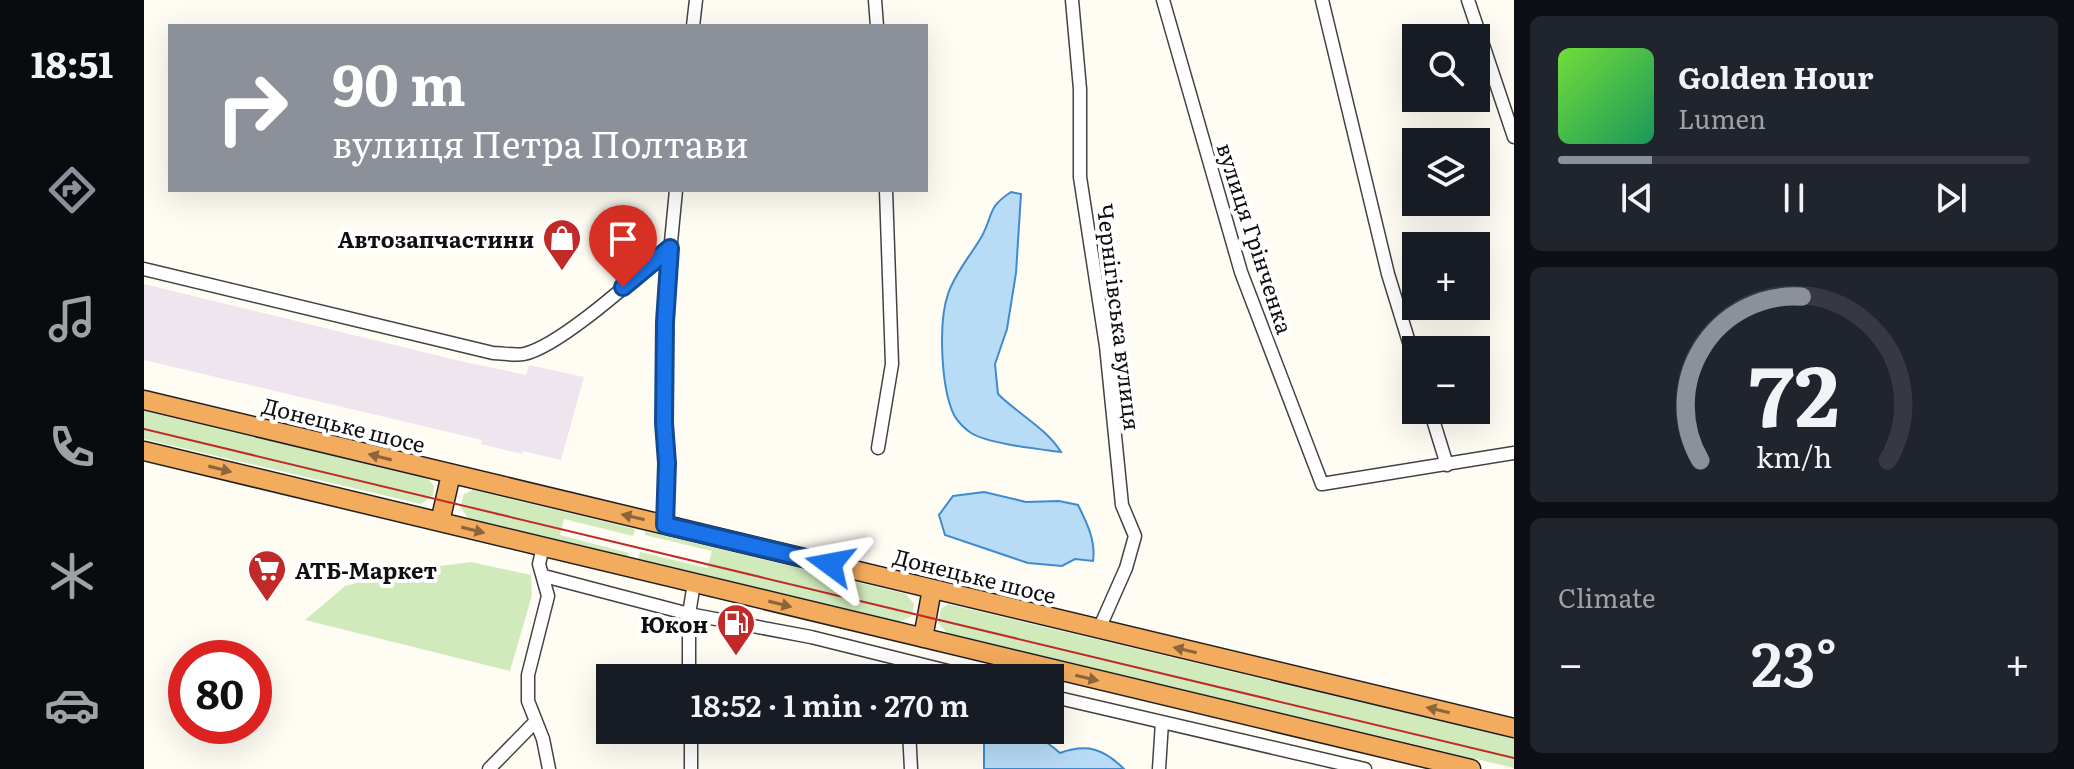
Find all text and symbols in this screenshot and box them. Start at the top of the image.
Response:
map controls [1402,24,1490,424]
button: search [1402,24,1490,112]
text: 18:51 [31,36,113,89]
text: 90 m [332,40,466,123]
text: Golden Hour [1678,54,1873,98]
icon: right [200,56,304,160]
text: Lumen [1678,98,1766,137]
text: вулиця Петра Полтави [332,116,749,169]
button: layers [1402,128,1490,216]
street label: вулиця Грінченка [1210,138,1303,338]
icon: directions [44,162,100,218]
icon: previous [1615,176,1659,220]
icon: pause [1772,176,1816,220]
icon: next [1929,176,1973,220]
street label: Чернігівська вулиця [1090,202,1150,432]
pin [589,205,657,287]
shop icon: Автозапчастини [541,217,583,272]
icon: arrive [601,217,645,261]
place label: Автозапчастини [338,222,534,255]
button: + [1402,232,1490,320]
icon: music [44,291,100,347]
text: 72 [1749,328,1839,452]
button: − [1402,336,1490,424]
street label: Донецьке шосе [259,388,429,460]
icon: phone [44,419,100,475]
text: km/h [1756,434,1832,477]
one-way arrow [367,450,392,463]
one-way arrow [207,464,232,476]
one-way arrow [620,511,645,523]
position arrow [788,522,872,606]
one-way arrow [460,524,485,537]
street label: Донецьке шосе [890,539,1060,611]
icon: climate [44,548,100,604]
supermarket icon: АТБ-Маркет [246,548,288,603]
place label: АТБ-Маркет [295,553,437,586]
text: Climate [1558,577,1656,616]
one-way arrow [768,598,793,610]
fuel station icon: Юкон [715,602,757,657]
place label: Юкон [640,607,708,640]
text: 23° [1751,616,1837,705]
text: − [1558,628,1584,694]
text: + [2004,628,2030,694]
speed limit sign: 80 [168,640,272,744]
one-way arrow [1173,643,1198,656]
one-way arrow [1075,672,1100,684]
icon: car [44,677,100,733]
text: 18:52 · 1 min · 270 m [691,682,969,726]
one-way arrow [1426,704,1451,716]

